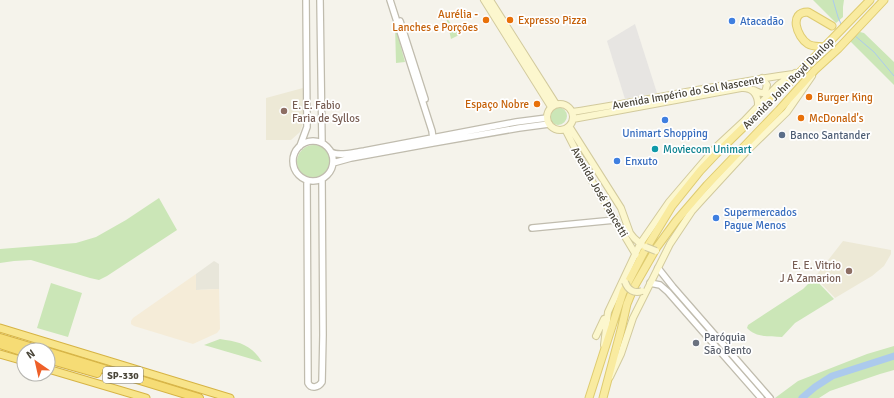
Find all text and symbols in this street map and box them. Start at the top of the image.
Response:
place label: Aurélia - Lanches e Porções [392,8,478,34]
place label: Expresso Pizza [518,14,587,27]
marker: Aurélia - Lanches e Porções [481,15,491,25]
marker: Expresso Pizza [505,15,515,25]
place label: Atacadão [740,15,784,28]
marker: Atacadão [727,16,737,26]
street label: Avenida John Boyd Dunlop [740,35,837,132]
street label: Avenida Império do Sol Nascente [611,73,765,112]
place label: Burger King [817,91,873,104]
marker: Burger King [804,92,814,102]
place label: Espaço Nobre [465,98,529,111]
place label: E. E. Fabio Faria de Syllos [292,99,360,125]
marker: Espaço Nobre [532,99,542,109]
marker: E. E. Fabio Faria de Syllos [279,106,289,116]
place label: McDonald's [809,112,864,125]
marker: McDonald's [796,113,806,123]
marker: Unimart Shopping [660,115,670,125]
place label: Unimart Shopping [622,127,708,140]
place label: Banco Santander [790,129,870,142]
marker: Banco Santander [777,130,787,140]
place label: Moviecom Unimart [663,143,752,156]
marker: Moviecom Unimart [650,144,660,154]
street label: Avenida José Pancetti [568,145,631,240]
place label: Enxuto [625,155,658,168]
marker: Enxuto [612,156,622,166]
place label: Supermercados Pague Menos [724,206,797,232]
marker: Supermercados Pague Menos [711,213,721,223]
place label: E. E. Vitrio J A Zamarion [780,259,841,285]
marker: E. E. Vitrio J A Zamarion [844,266,854,276]
place label: Paróquia São Bento [704,331,752,357]
marker: Paróquia São Bento [691,338,701,348]
north arrow [16,342,56,382]
text: N [24,347,37,362]
road number: SP-330 [103,367,143,383]

